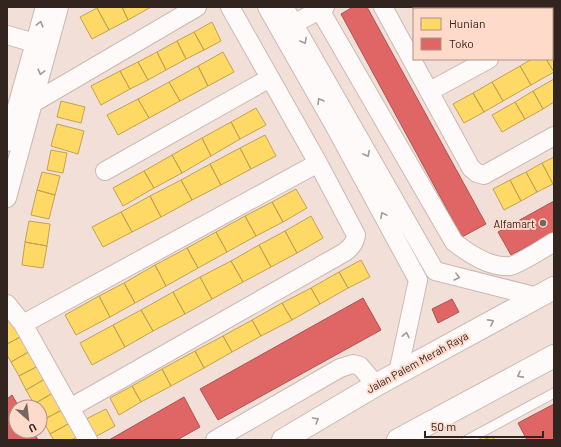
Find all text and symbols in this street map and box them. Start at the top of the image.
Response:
legend [413,8,553,60]
text: Hunian [449,16,485,30]
one-way arrow [35,21,44,28]
text: Toko [449,36,474,50]
one-way arrow [299,37,306,44]
one-way arrow [37,68,46,75]
one-way arrow [318,98,325,105]
one-way arrow [363,150,370,157]
one-way arrow [380,212,388,219]
place label: Alfamart [494,217,535,230]
marker: Alfamart [538,218,548,228]
one-way arrow [454,272,460,280]
one-way arrow [486,319,494,327]
street label: Jalan Palem Merah Raya [364,329,470,395]
one-way arrow [402,332,410,338]
one-way arrow [516,370,524,378]
north arrow [8,399,48,439]
scale bar [425,413,543,439]
one-way arrow [312,418,319,425]
text: 50 m [431,419,456,433]
text: U [27,421,39,436]

